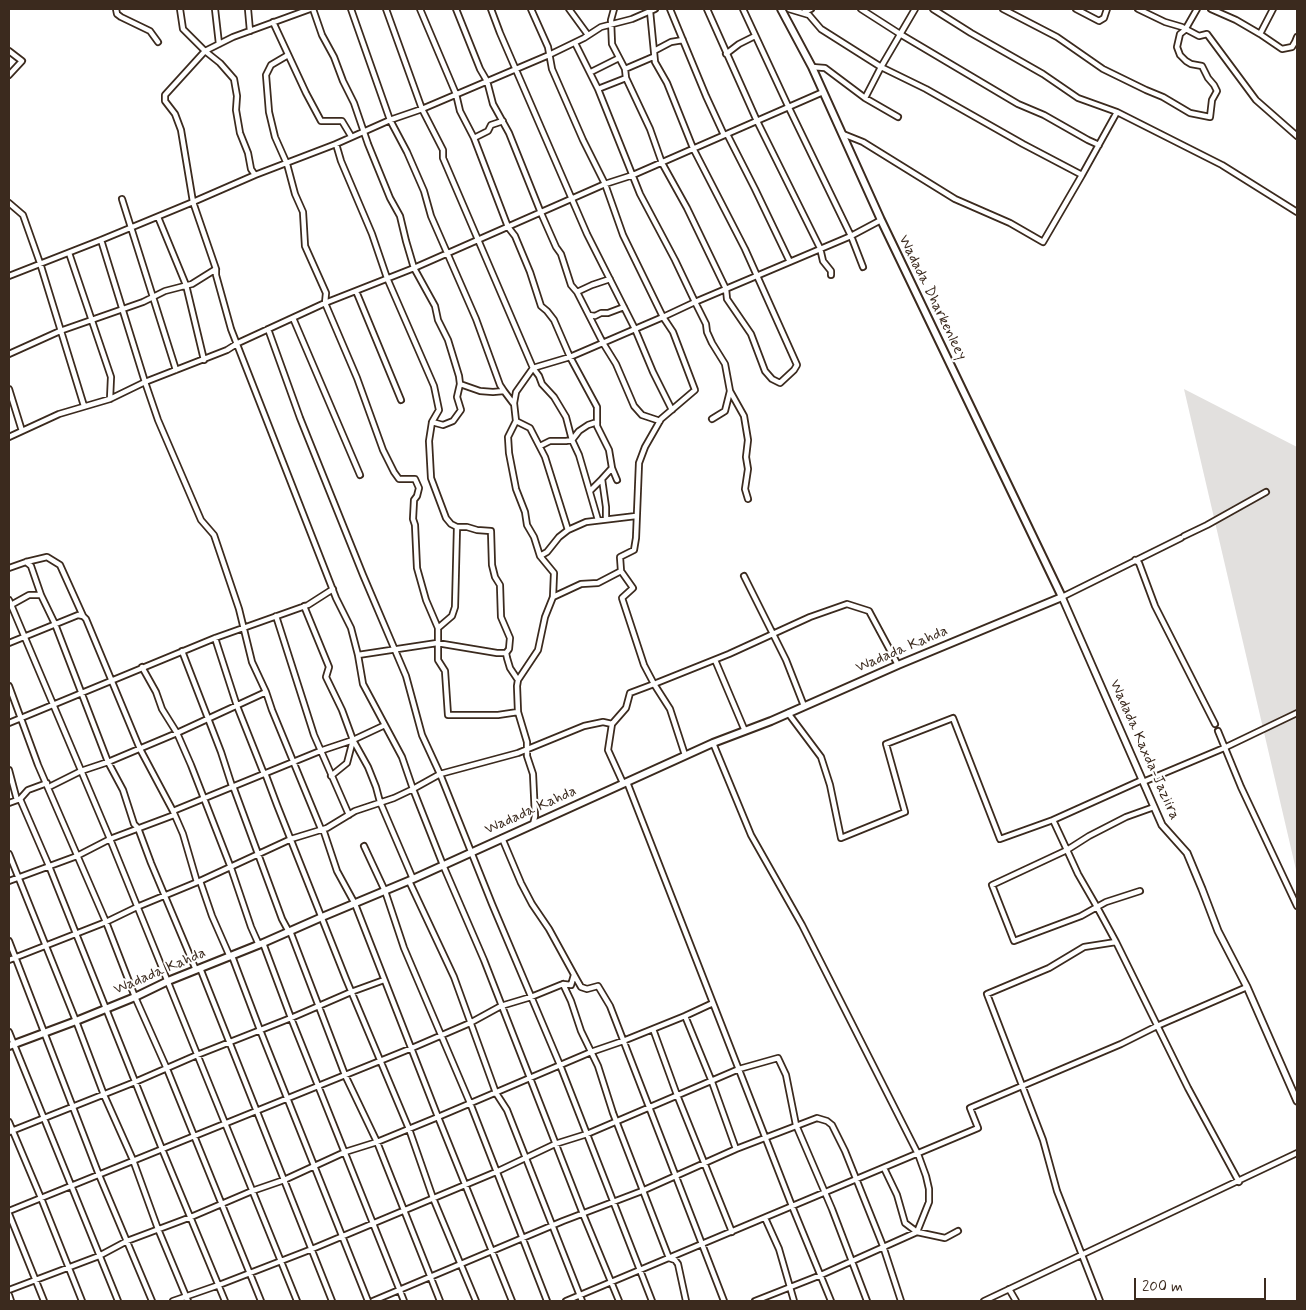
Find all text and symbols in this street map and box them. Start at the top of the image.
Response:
street label: Wadada Dharkenleey [894,232,970,364]
street label: Wadada Kahda [853,623,951,677]
street label: Wadada Kaxda-Jaziira [1105,677,1183,823]
street label: Wadada Kahda [482,783,580,839]
street label: Wadada Kahda [111,945,209,999]
scale bar [1136,1268,1268,1300]
text: 200 m [1142,1277,1183,1297]

